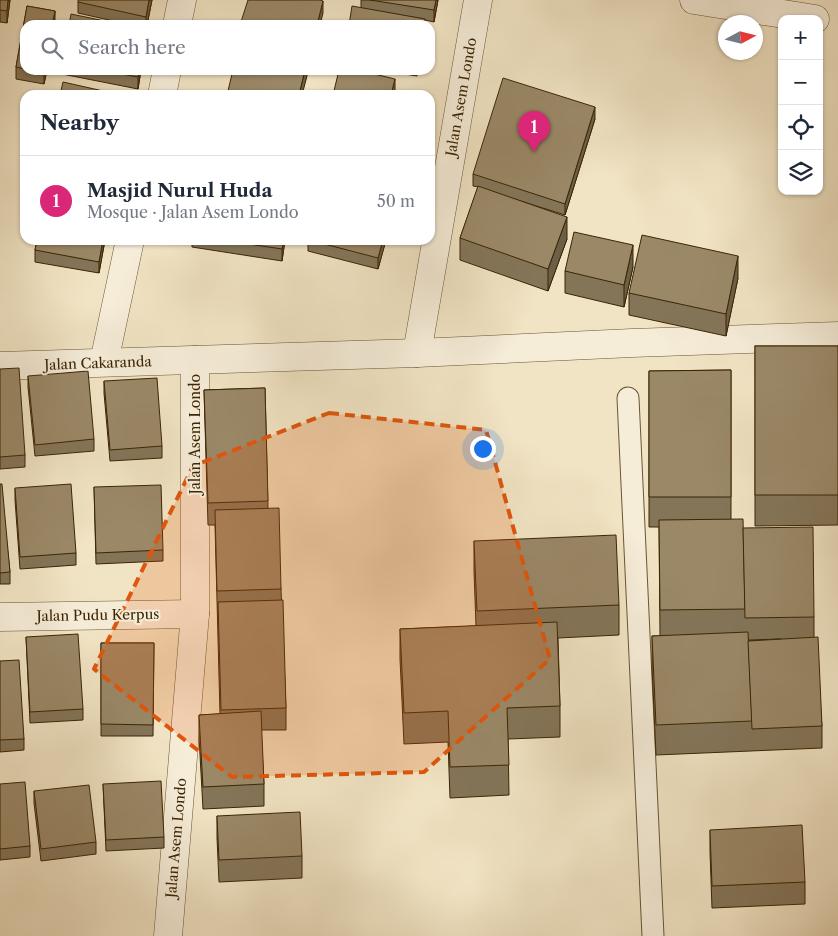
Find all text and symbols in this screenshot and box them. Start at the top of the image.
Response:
north arrow [718,15,763,60]
map controls [778,15,823,195]
button: + [778,15,823,60]
search box [20,20,435,75]
icon: search [38,34,66,62]
text: Search here [78,36,186,59]
street label: Jalan Asem Londo [441,36,480,160]
button: − [778,60,823,105]
button: locate [778,105,823,150]
text: Nearby [40,110,119,135]
pin: 1 [518,111,550,152]
button: layers [778,150,823,195]
text: Masjid Nurul Huda [87,179,273,202]
text: 1 [52,191,60,211]
text: 50 m [377,191,415,211]
text: Mosque · Jalan Asem Londo [87,202,299,222]
street label: Jalan Cakaranda [42,352,153,374]
street label: Jalan Asem Londo [186,374,204,496]
your location [470,436,496,462]
street label: Jalan Pudu Kerpus [35,605,159,625]
street label: Jalan Asem Londo [162,777,190,901]

